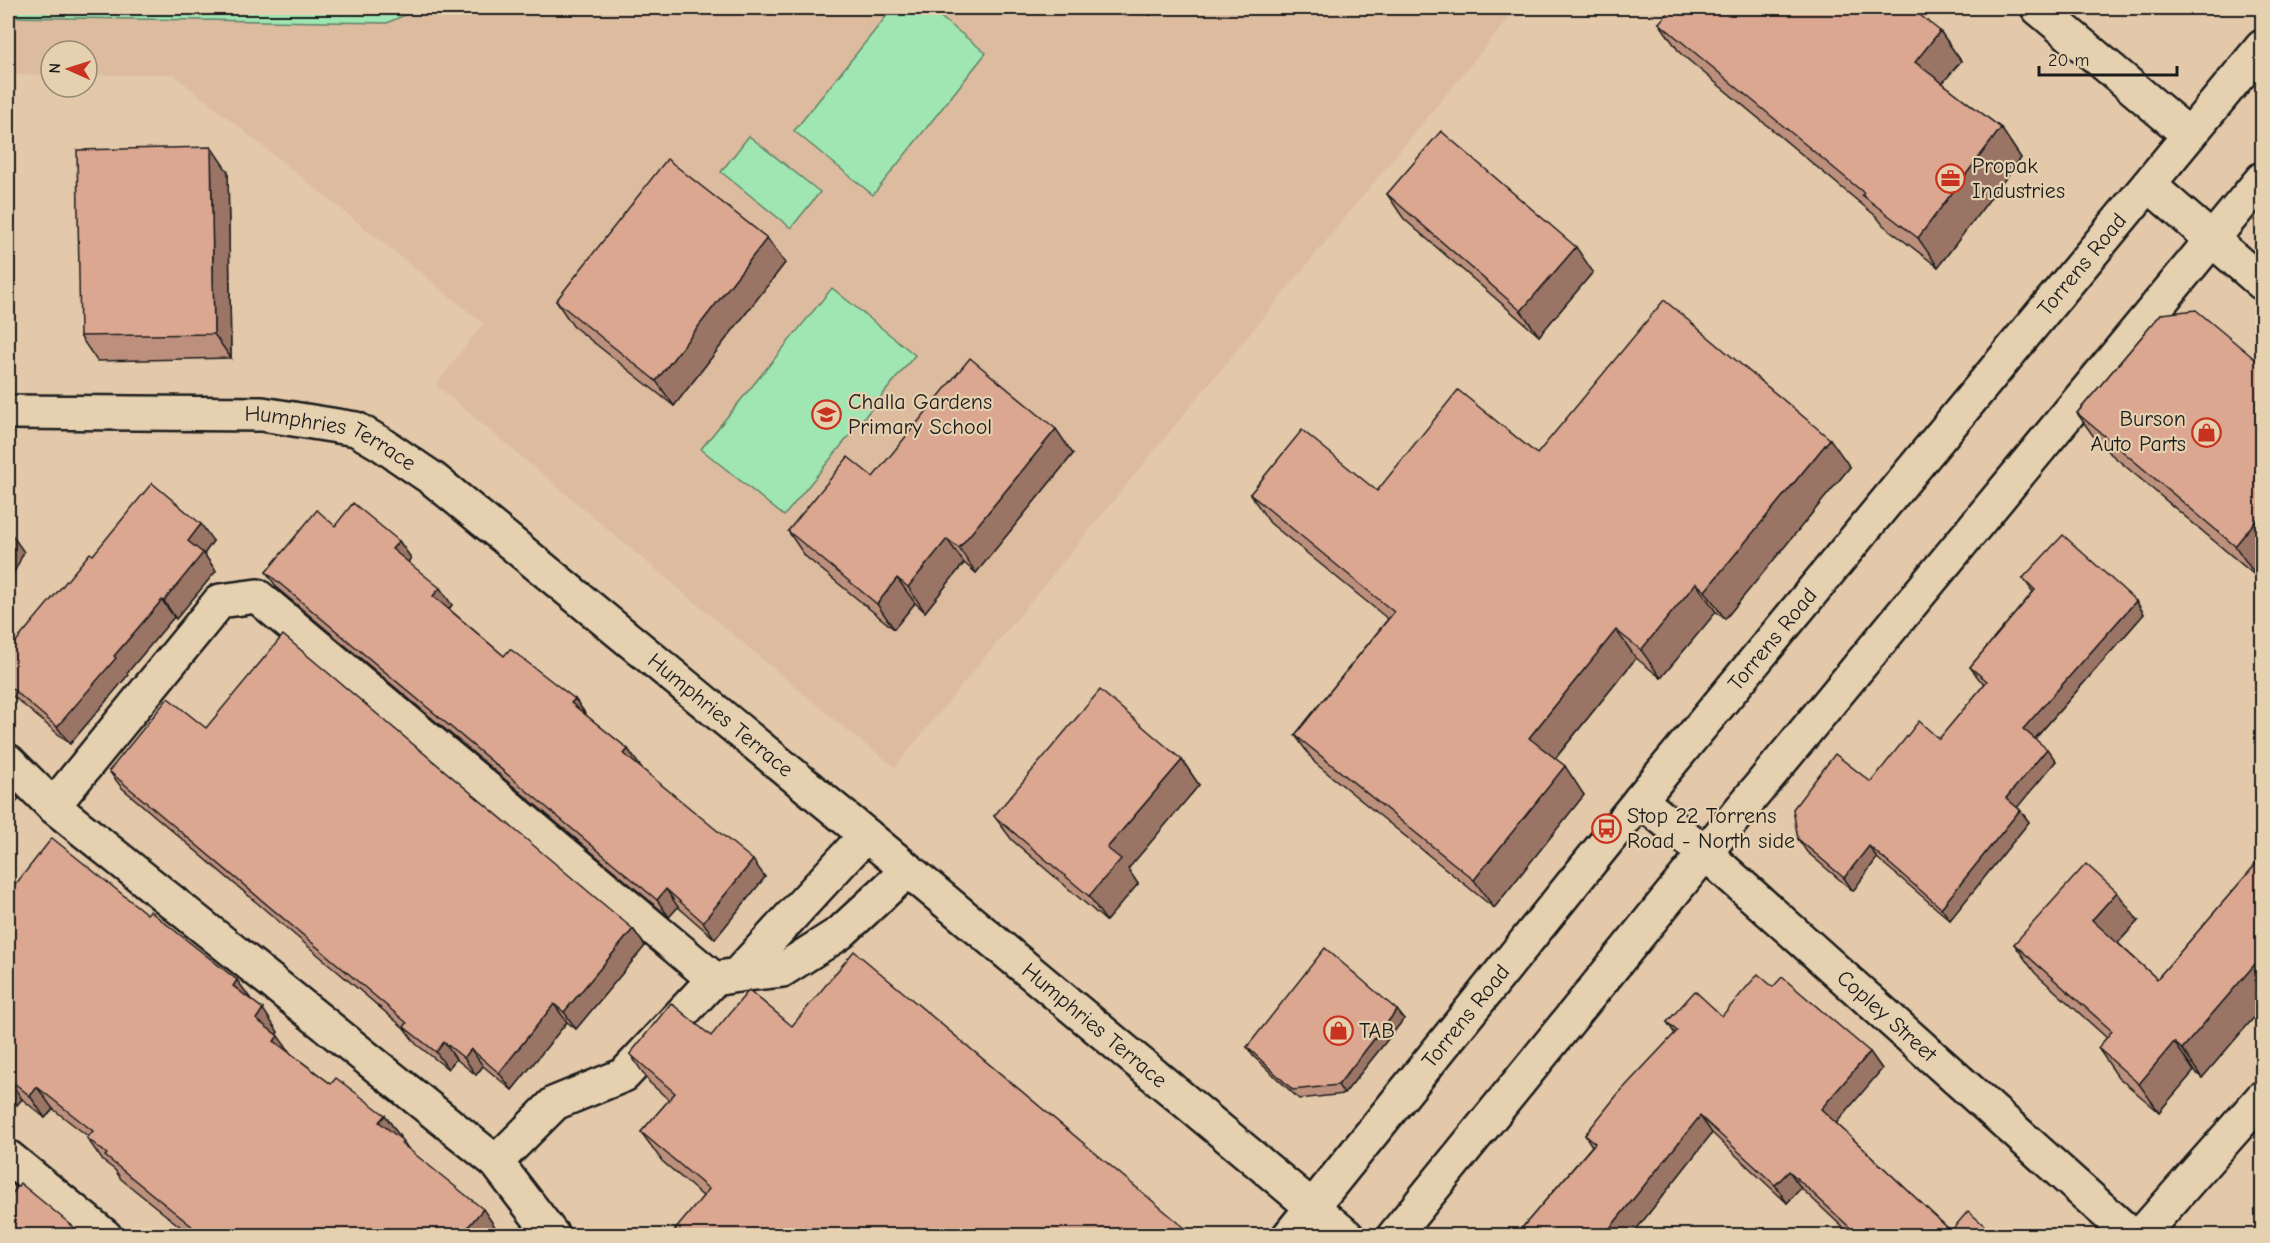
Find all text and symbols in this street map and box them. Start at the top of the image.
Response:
north arrow [39,39,99,99]
scale bar [2039,39,2177,77]
text: 20 m [2048,50,2089,71]
text: N [46,63,64,74]
place label: Propak Industries [1972,153,2065,204]
office icon: Propak Industries [1935,163,1967,195]
street label: Torrens Road [2032,208,2132,321]
place label: Challa Gardens Primary School [848,389,992,440]
school or university icon: Challa Gardens Primary School [811,399,843,431]
street label: Humphries Terrace [244,401,421,476]
place label: Burson Auto Parts [2090,406,2186,457]
shop icon: Burson Auto Parts [2191,416,2223,448]
street label: Torrens Road [1723,583,1823,696]
street label: Humphries Terrace [642,648,799,783]
place label: Stop 22 Torrens Road - North side [1627,803,1795,854]
bus stop icon: Stop 22 Torrens Road - North side [1590,813,1622,845]
street label: Humphries Terrace [1017,958,1172,1093]
street label: Torrens Road [1416,959,1515,1073]
street label: Copley Street [1832,965,1942,1068]
shop icon: TAB [1322,1015,1354,1047]
place label: TAB [1359,1018,1395,1044]

